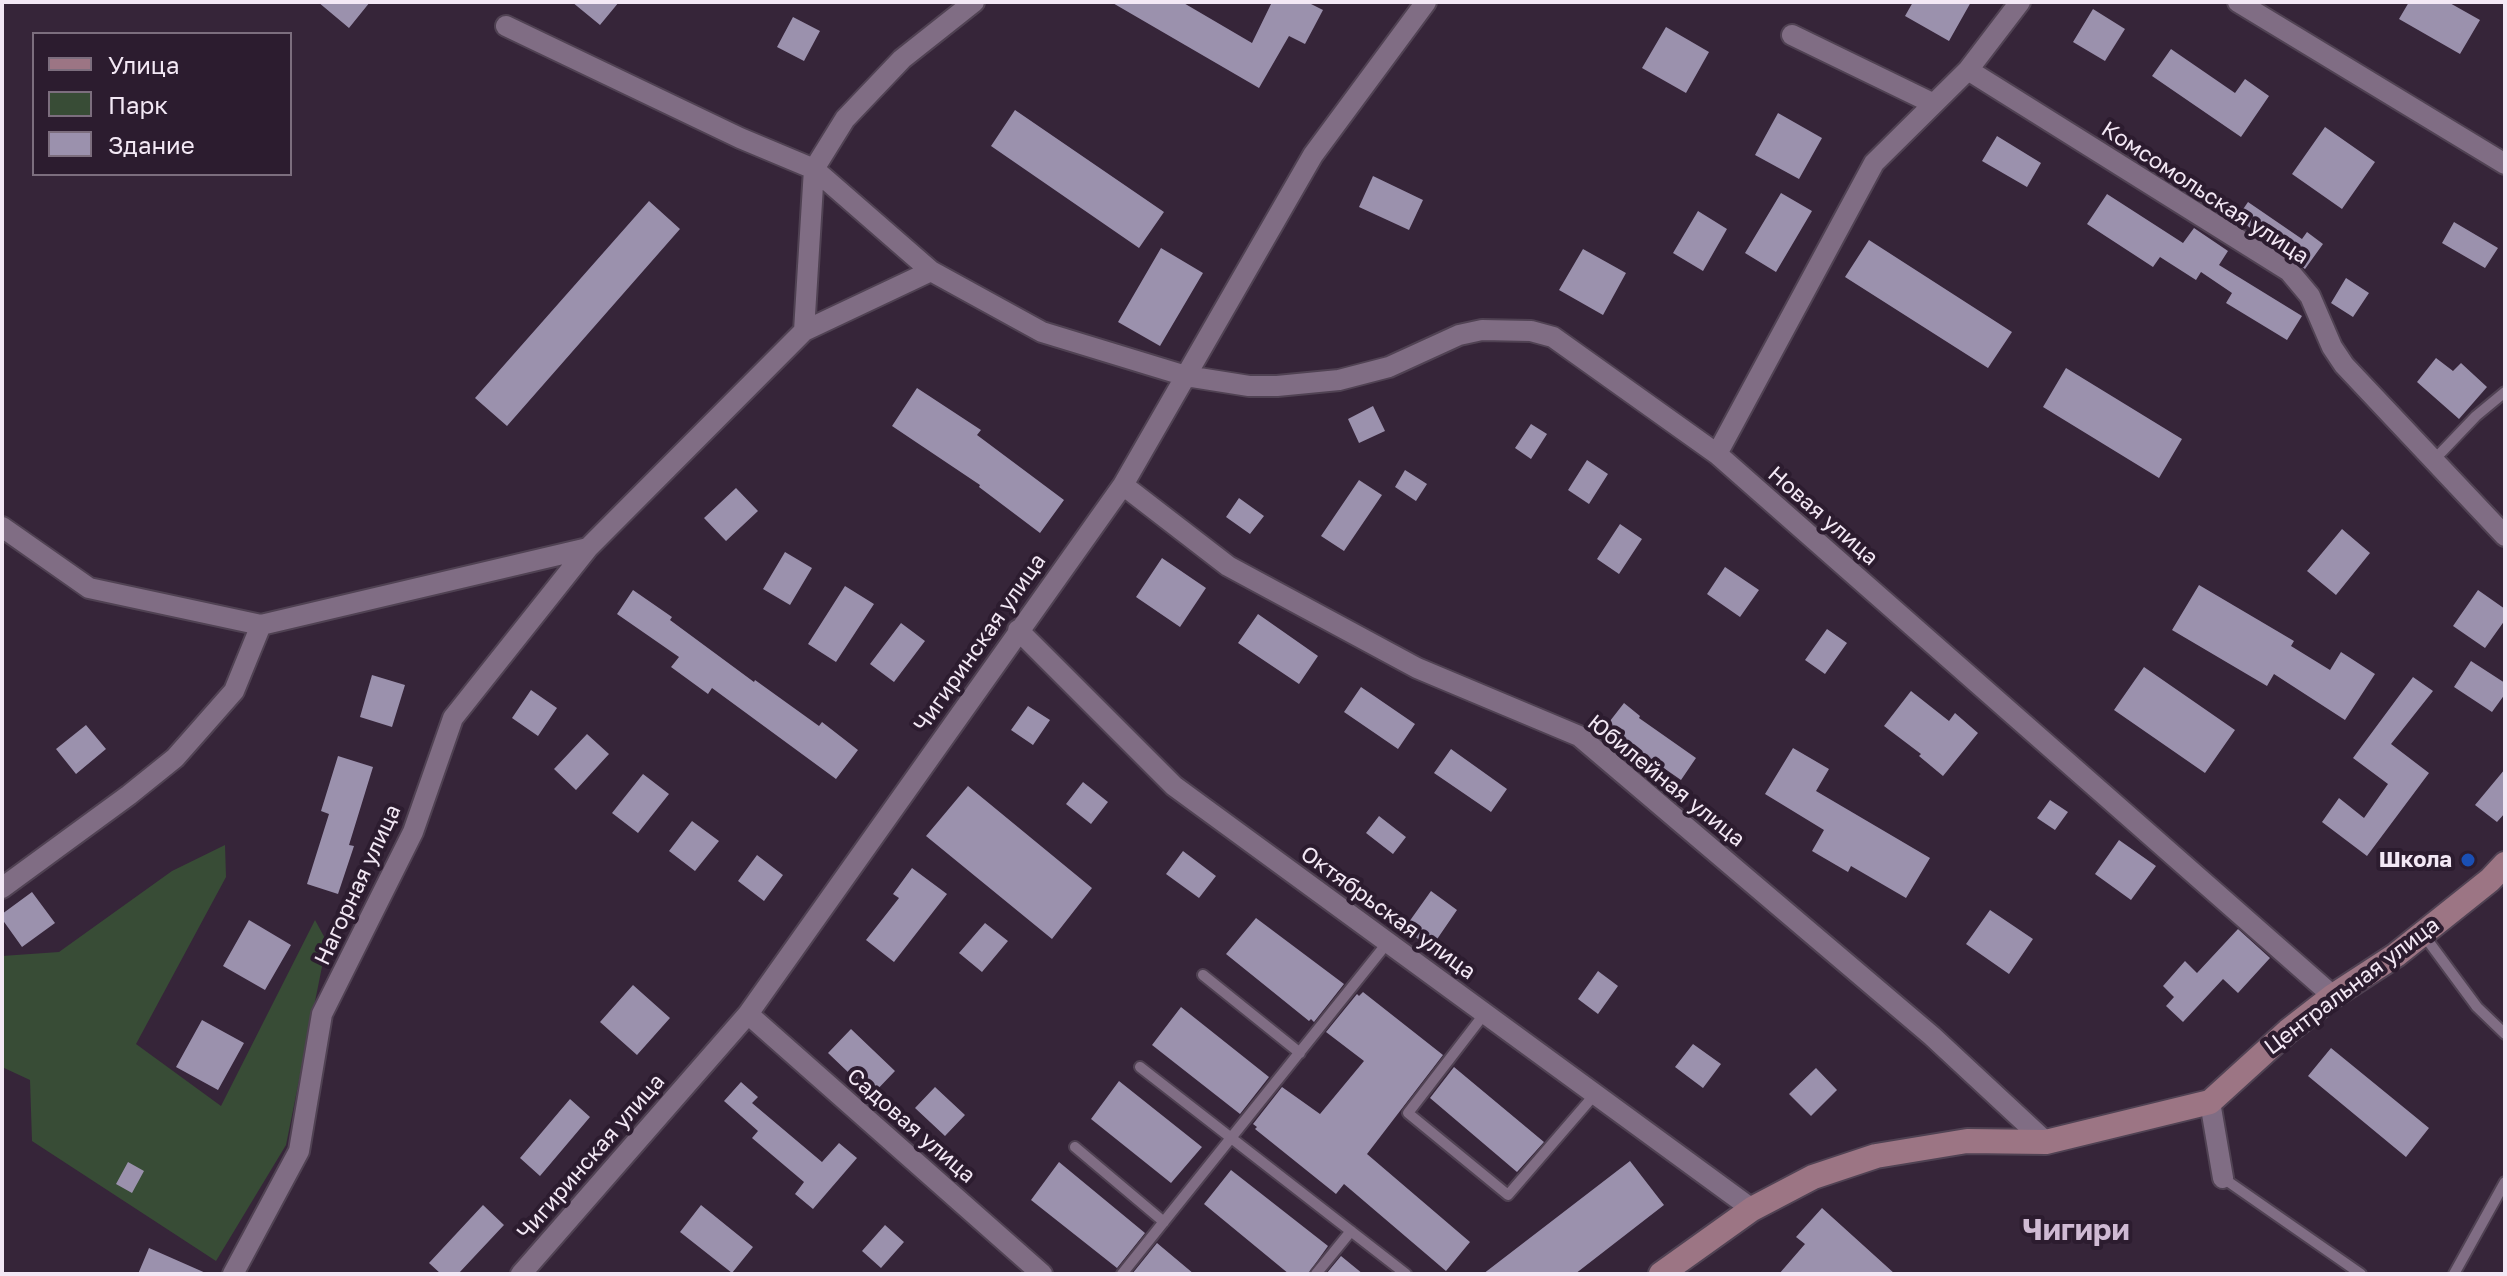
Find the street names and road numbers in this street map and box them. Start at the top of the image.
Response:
street label: Комсомольская улица [2096,116,2314,270]
street label: Новая улица [1763,461,1883,571]
street label: Чигиринская улица [909,549,1051,737]
street label: Юбилейная улица [1582,709,1750,853]
street label: Нагорная улица [309,801,407,969]
street label: Октябрьская улица [1295,841,1481,985]
street label: Центральная улица [2259,912,2445,1060]
street label: Садовая улица [841,1063,981,1189]
street label: Чигиринская улица [512,1069,670,1245]

